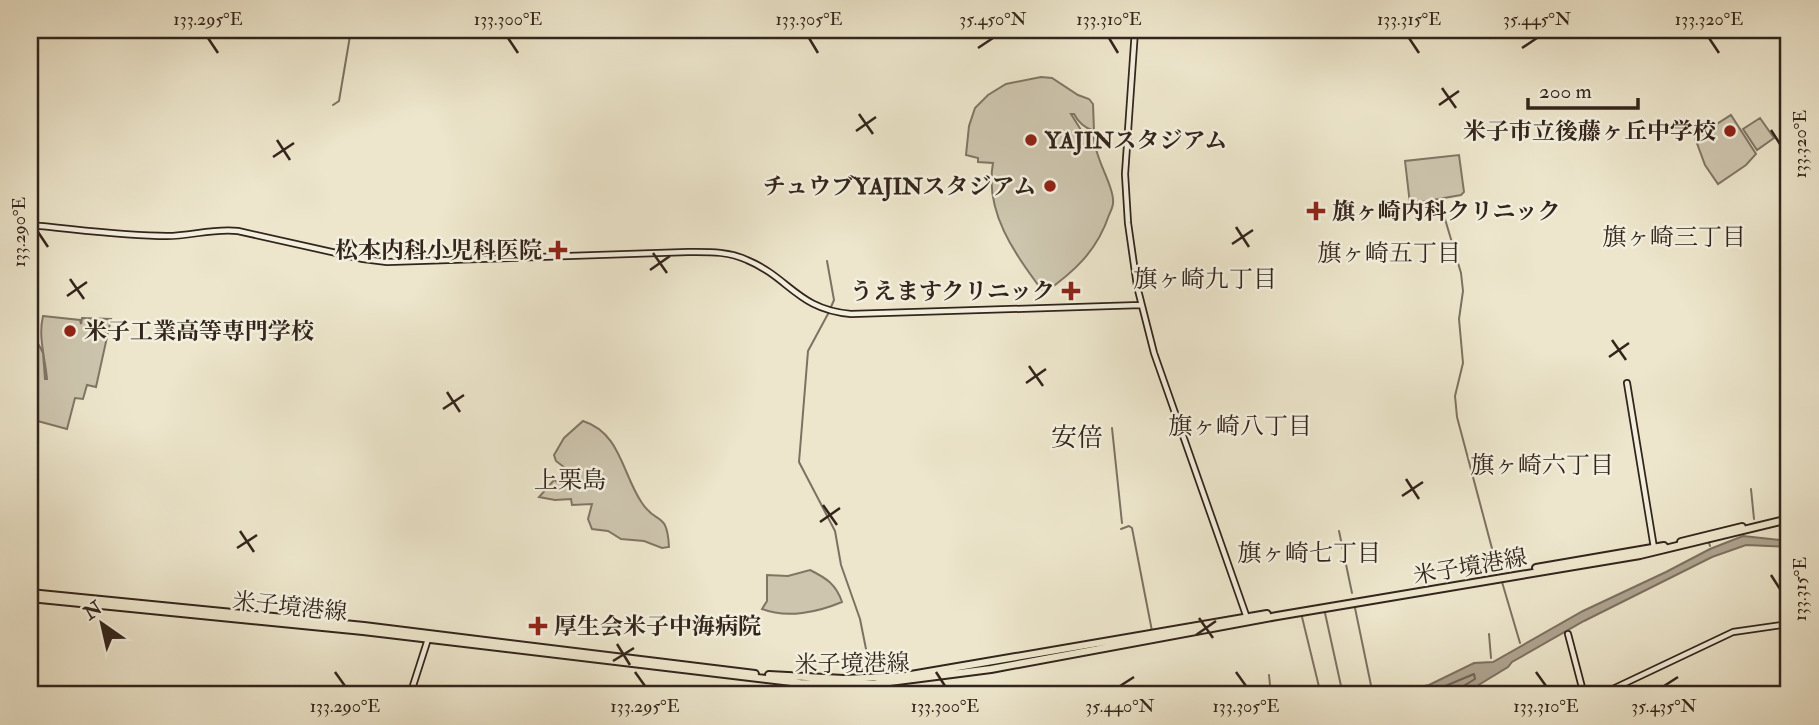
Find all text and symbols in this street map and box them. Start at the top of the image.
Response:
text: 133.295°E [173,8,243,31]
text: 133.300°E [474,8,542,31]
text: 133.305°E [775,8,843,31]
text: 35.450°N [959,8,1027,31]
text: 133.310°E [1076,8,1142,31]
text: 133.315°E [1377,8,1441,31]
text: 35.445°N [1503,8,1571,31]
text: 133.320°E [1675,8,1743,31]
scale bar [1528,66,1639,110]
text: 200 m [1539,78,1592,105]
text: 133.320°E [1789,110,1812,178]
place label: 米子市立後藤ヶ丘中学校 [1463,117,1716,146]
marker: 米子市立後藤ヶ丘中学校 [1722,123,1738,139]
place label: YAJINスタジアム [1044,126,1227,156]
marker: YAJINスタジアム [1023,132,1039,148]
place label: チュウブYAJINスタジアム [763,172,1036,202]
marker: チュウブYAJINスタジアム [1042,178,1058,194]
text: 133.290°E [8,197,31,267]
place label: 旗ヶ崎内科クリニック [1332,197,1561,226]
marker: 旗ヶ崎内科クリニック [1306,201,1326,221]
district label: 旗ヶ崎三丁目 [1602,222,1746,253]
place label: 松本内科小児科医院 [335,236,542,265]
district label: 旗ヶ崎五丁目 [1317,238,1461,269]
marker: 松本内科小児科医院 [548,240,568,260]
district label: 旗ヶ崎九丁目 [1133,264,1277,295]
place label: うえますクリニック [850,277,1055,306]
marker: うえますクリニック [1061,281,1081,301]
place label: 米子工業高等専門学校 [84,317,314,346]
marker: 米子工業高等専門学校 [62,323,78,339]
district label: 旗ヶ崎八丁目 [1168,411,1312,442]
district label: 安倍 [1051,422,1103,454]
district label: 旗ヶ崎六丁目 [1470,450,1614,481]
district label: 上栗島 [534,465,606,496]
district label: 旗ヶ崎七丁目 [1237,538,1381,569]
street label: 米子境港線 [1411,542,1529,591]
text: 133.315°E [1789,557,1812,621]
street label: 米子境港線 [231,586,349,627]
north arrow [66,588,136,658]
text: N [78,595,108,626]
place label: 厚生会米子中海病院 [554,612,761,641]
marker: 厚生会米子中海病院 [528,616,548,636]
street label: 米子境港線 [794,648,910,679]
text: 133.290°E [310,695,380,718]
text: 133.295°E [610,695,680,718]
text: 133.300°E [911,695,979,718]
text: 35.440°N [1085,695,1155,718]
text: 133.305°E [1212,695,1280,718]
text: 133.310°E [1513,695,1579,718]
text: 35.435°N [1631,695,1697,718]

